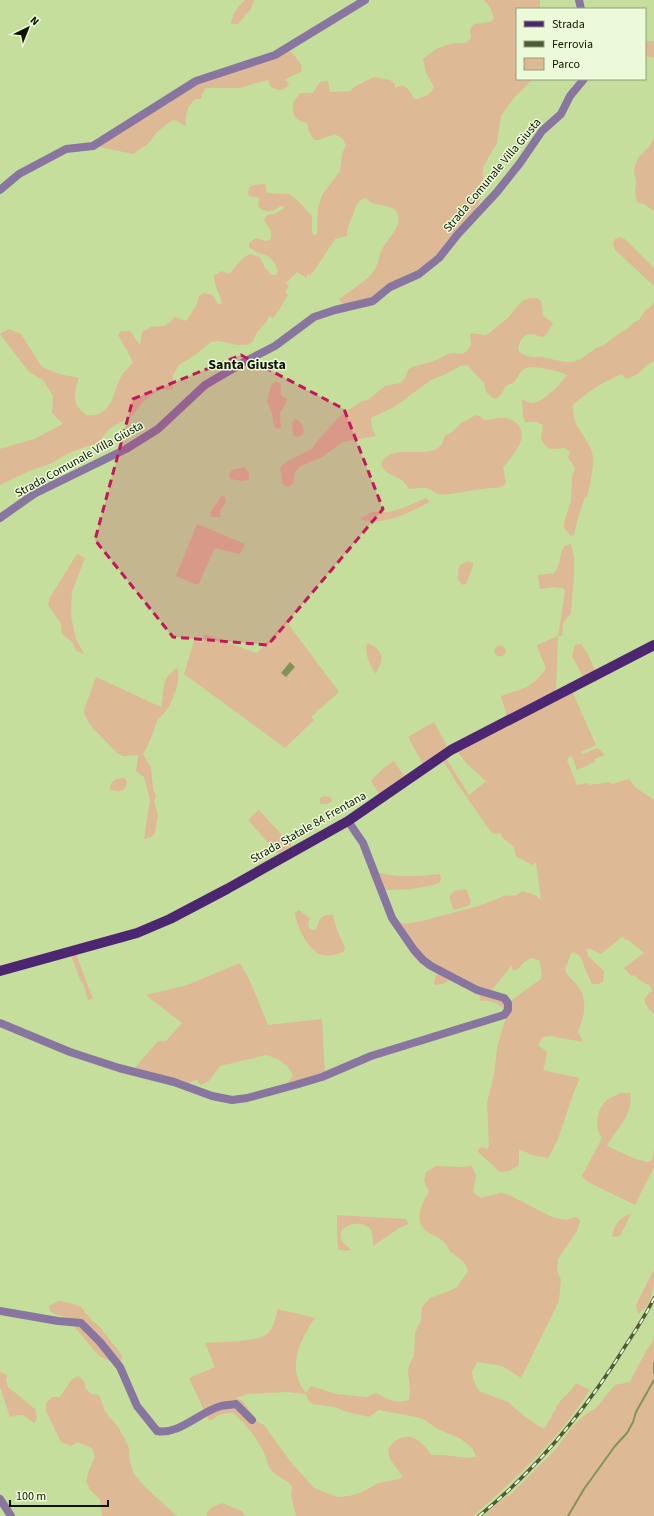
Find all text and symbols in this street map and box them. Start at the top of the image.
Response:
north arrow [8,8,48,48]
legend [516,8,646,80]
text: N [27,13,42,29]
text: Strada [552,16,585,33]
text: Ferrovia [552,36,593,53]
text: Parco [552,56,580,73]
street label: Strada Comunale Villa Giusta [439,115,545,236]
district label: Santa Giusta [208,355,286,375]
street label: Strada Comunale Villa Giusta [12,417,146,502]
street label: Strada Statale 84 Frentana [247,787,369,868]
scale bar [10,1482,108,1508]
text: 100 m [16,1488,46,1505]

